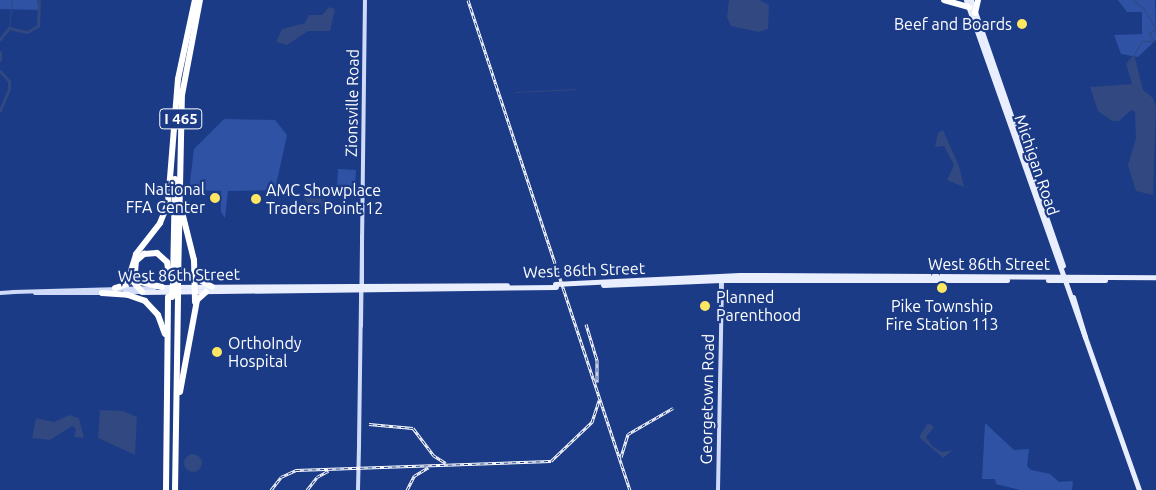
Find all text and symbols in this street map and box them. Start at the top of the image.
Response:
place label: Beef and Boards [894,14,1012,34]
marker: Beef and Boards [1016,18,1028,30]
street label: Zionsville Road [341,49,363,157]
road number: I 465 [158,106,204,132]
street label: Michigan Road [1011,112,1063,218]
place label: National FFA Center [126,179,205,217]
place label: AMC Showplace Traders Point 12 [266,180,383,218]
marker: National FFA Center [209,192,221,204]
marker: AMC Showplace Traders Point 12 [250,193,262,205]
street label: West 86th Street [928,254,1050,274]
street label: West 86th Street [523,258,645,282]
street label: West 86th Street [118,264,240,286]
marker: Pike Township Fire Station 113 [936,282,948,294]
place label: Planned Parenthood [716,287,801,325]
place label: Pike Township Fire Station 113 [885,296,999,334]
marker: Planned Parenthood [698,299,712,313]
place label: OrthoIndy Hospital [228,333,302,371]
street label: Georgetown Road [696,334,718,464]
marker: OrthoIndy Hospital [210,345,224,359]

